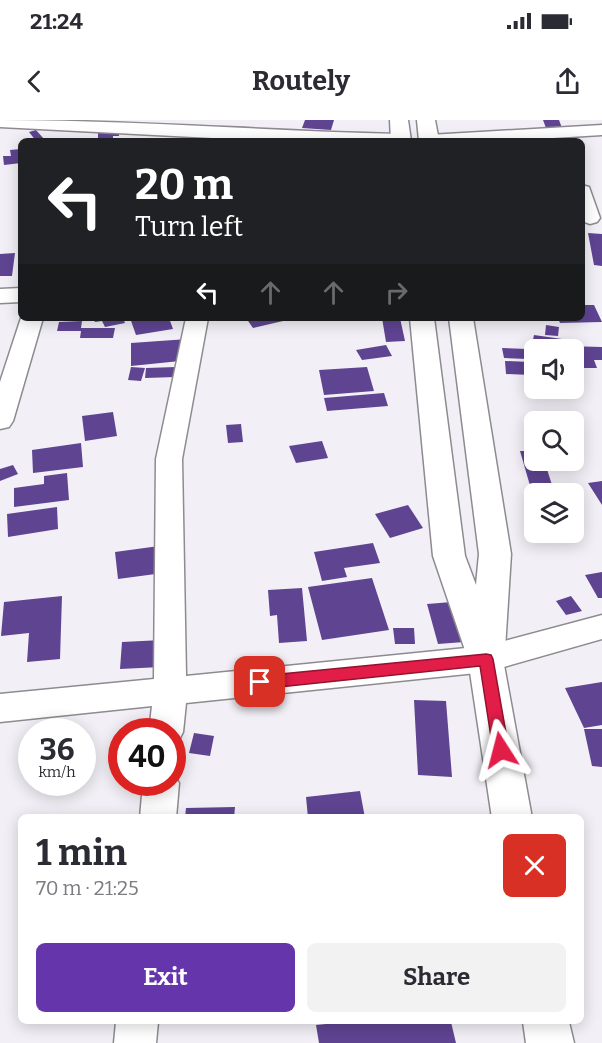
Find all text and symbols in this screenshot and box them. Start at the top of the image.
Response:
text: 21:24 [30,8,83,35]
icon: back [18,65,51,98]
text: Routely [252,65,350,97]
icon: share [551,65,584,98]
text: 20 m [135,160,233,210]
icon: left [36,162,114,240]
text: Turn left [135,211,243,243]
icon: left [191,276,224,309]
icon: ahead [254,276,287,309]
icon: ahead [317,276,350,309]
icon: right [380,276,413,309]
map controls [524,339,584,543]
button: sound [524,339,584,399]
button: search [524,411,584,471]
button: layers [524,483,584,543]
pin [234,656,285,707]
icon: arrive [243,665,276,698]
speed limit sign: 40 [108,718,186,796]
position arrow [469,718,533,782]
text: 36 [39,732,75,768]
text: km/h [38,763,76,781]
text: 1 min [36,831,127,875]
button: close [503,834,566,897]
text: 70 m · 21:25 [36,876,139,900]
button: Exit [36,943,295,1012]
button: Share [307,943,566,1012]

